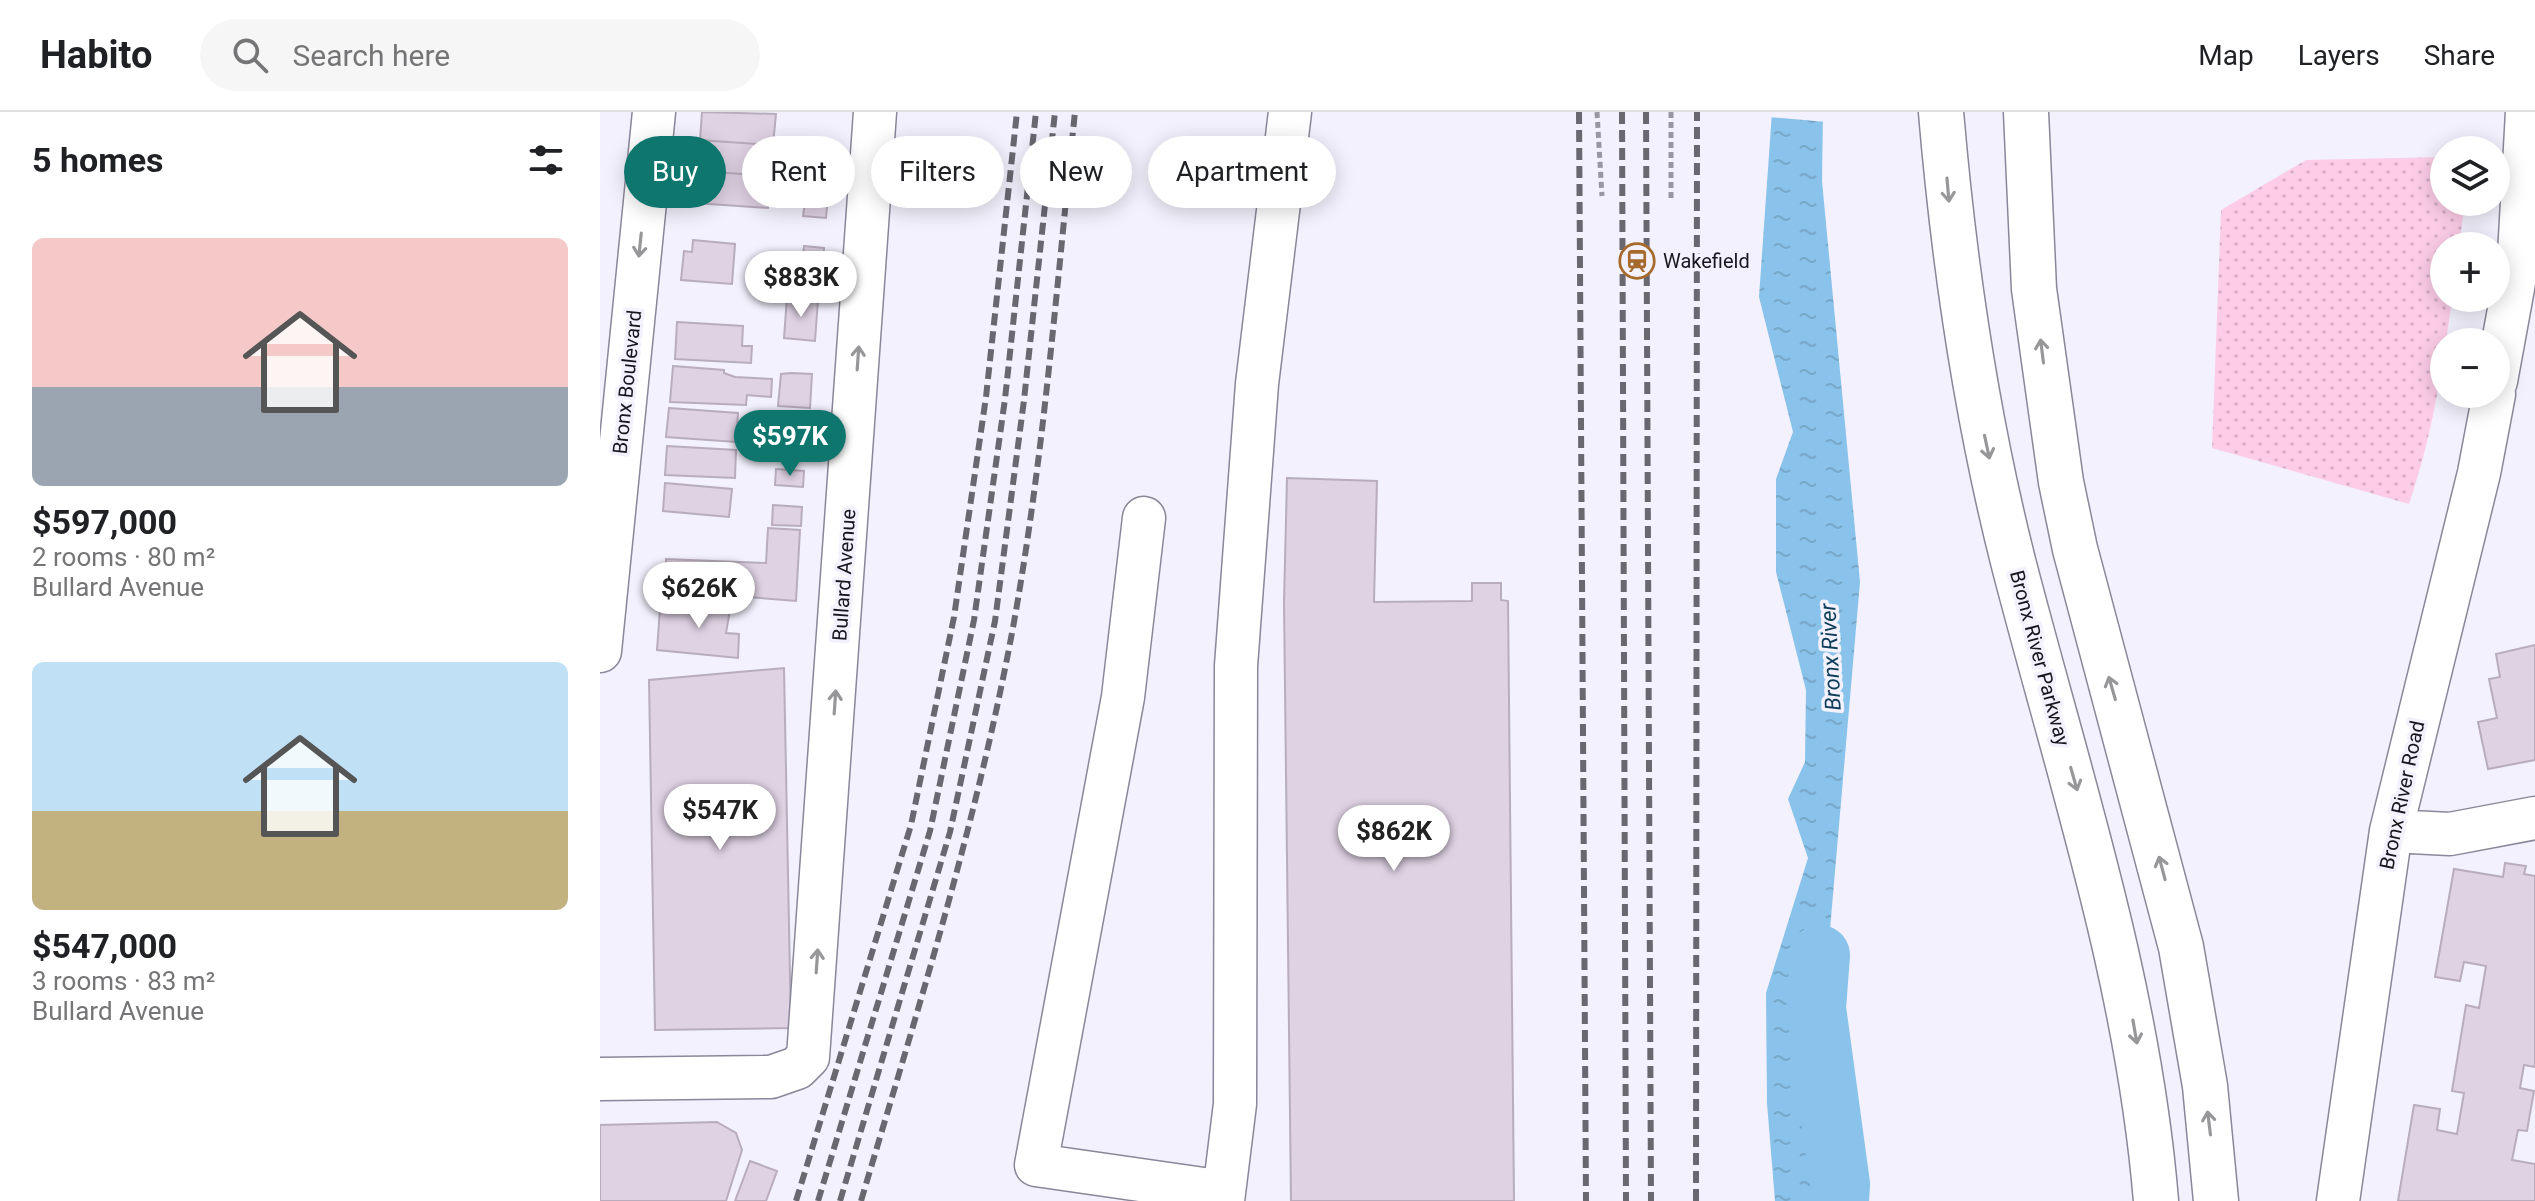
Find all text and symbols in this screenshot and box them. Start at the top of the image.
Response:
search box [200,19,760,91]
text: Habito [40,33,152,77]
icon: search [228,33,272,77]
text: Search here [292,38,450,73]
text: Map [2198,39,2254,72]
text: Layers [2298,39,2380,72]
text: Share [2424,39,2495,72]
chip: Buy [624,136,726,208]
chip: Rent [742,136,855,208]
chip: Filters [871,136,1004,208]
chip: New [1020,136,1132,208]
chip: Apartment [1148,136,1336,208]
map controls [2430,136,2510,408]
button: layers [2430,136,2510,216]
icon: filters [524,138,568,182]
text: 5 homes [32,140,163,180]
one-way arrow [1941,176,1956,203]
one-way arrow [633,231,648,258]
button: + [2430,232,2510,312]
station icon: Wakefield [1618,242,1656,280]
place label: Wakefield [1663,249,1750,273]
pin: $883K [745,251,857,319]
text: $883K [763,262,839,292]
icon: home [228,290,372,434]
street label: Bronx Boulevard [607,309,647,455]
button: − [2430,328,2510,408]
one-way arrow [2034,339,2049,364]
one-way arrow [851,345,866,372]
pin: $597K [734,410,846,478]
text: $597K [752,421,828,451]
one-way arrow [1980,433,1995,459]
text: $597,000 [32,502,177,542]
street label: Bullard Avenue [827,508,861,642]
text: 2 rooms · 80 m² [32,542,215,572]
pin: $626K [643,562,755,630]
street label: Bronx River Parkway [2005,567,2075,749]
text: Bullard Avenue [32,572,204,602]
text: $626K [661,573,737,603]
water label: Bronx River [1815,602,1846,711]
one-way arrow [2103,675,2118,701]
one-way arrow [828,689,843,716]
icon: home [228,714,372,858]
street label: Bronx River Road [2375,718,2429,872]
one-way arrow [2067,766,2082,792]
pin: $547K [664,784,776,852]
text: $547K [682,795,758,825]
pin: $862K [1338,805,1450,873]
text: $862K [1356,816,1432,846]
one-way arrow [2153,856,2168,881]
text: $547,000 [32,926,177,966]
one-way arrow [810,948,825,975]
text: 3 rooms · 83 m² [32,966,215,996]
text: Bullard Avenue [32,996,204,1026]
one-way arrow [2128,1019,2143,1044]
one-way arrow [2202,1110,2217,1137]

